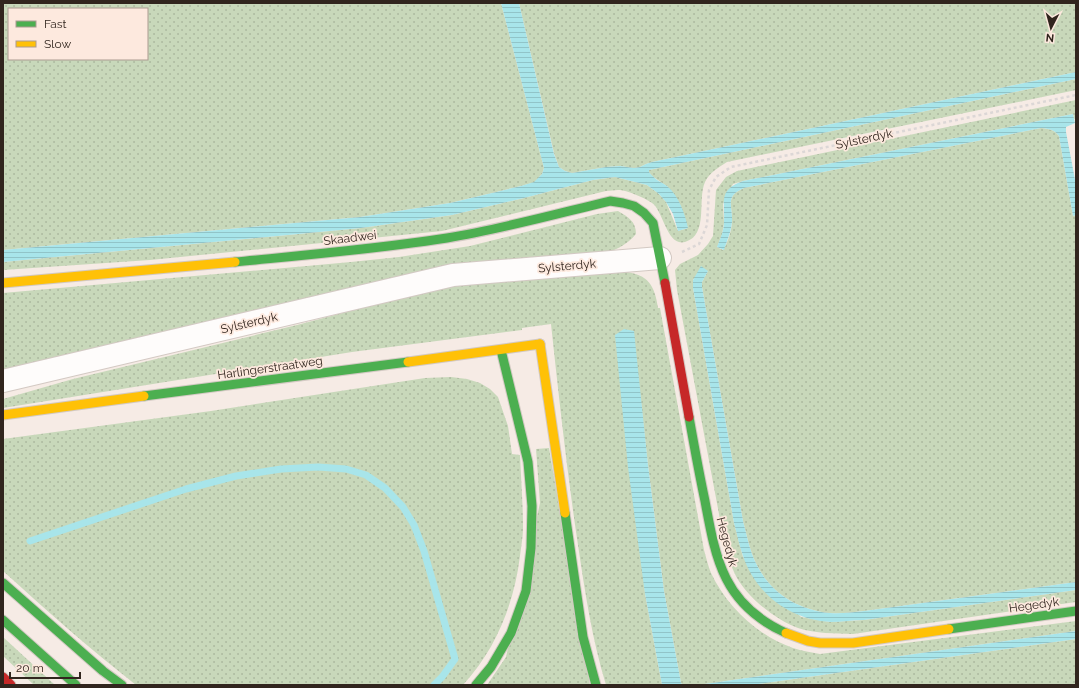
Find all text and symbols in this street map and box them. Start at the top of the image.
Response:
legend [8,8,148,60]
north arrow [1031,8,1071,48]
text: Fast [44,17,67,31]
text: N [1045,31,1055,44]
text: Slow [44,37,71,51]
street label: Sylsterdyk [834,126,894,152]
street label: Skaadwei [323,228,377,248]
street label: Sylsterdyk [538,256,597,276]
street label: Sylsterdyk [219,310,279,336]
street label: Harlingerstraatweg [216,354,324,382]
street label: Hegedyk [714,516,740,569]
street label: Hegedyk [1008,594,1061,615]
scale bar [10,654,80,680]
text: 20 m [16,661,44,675]

